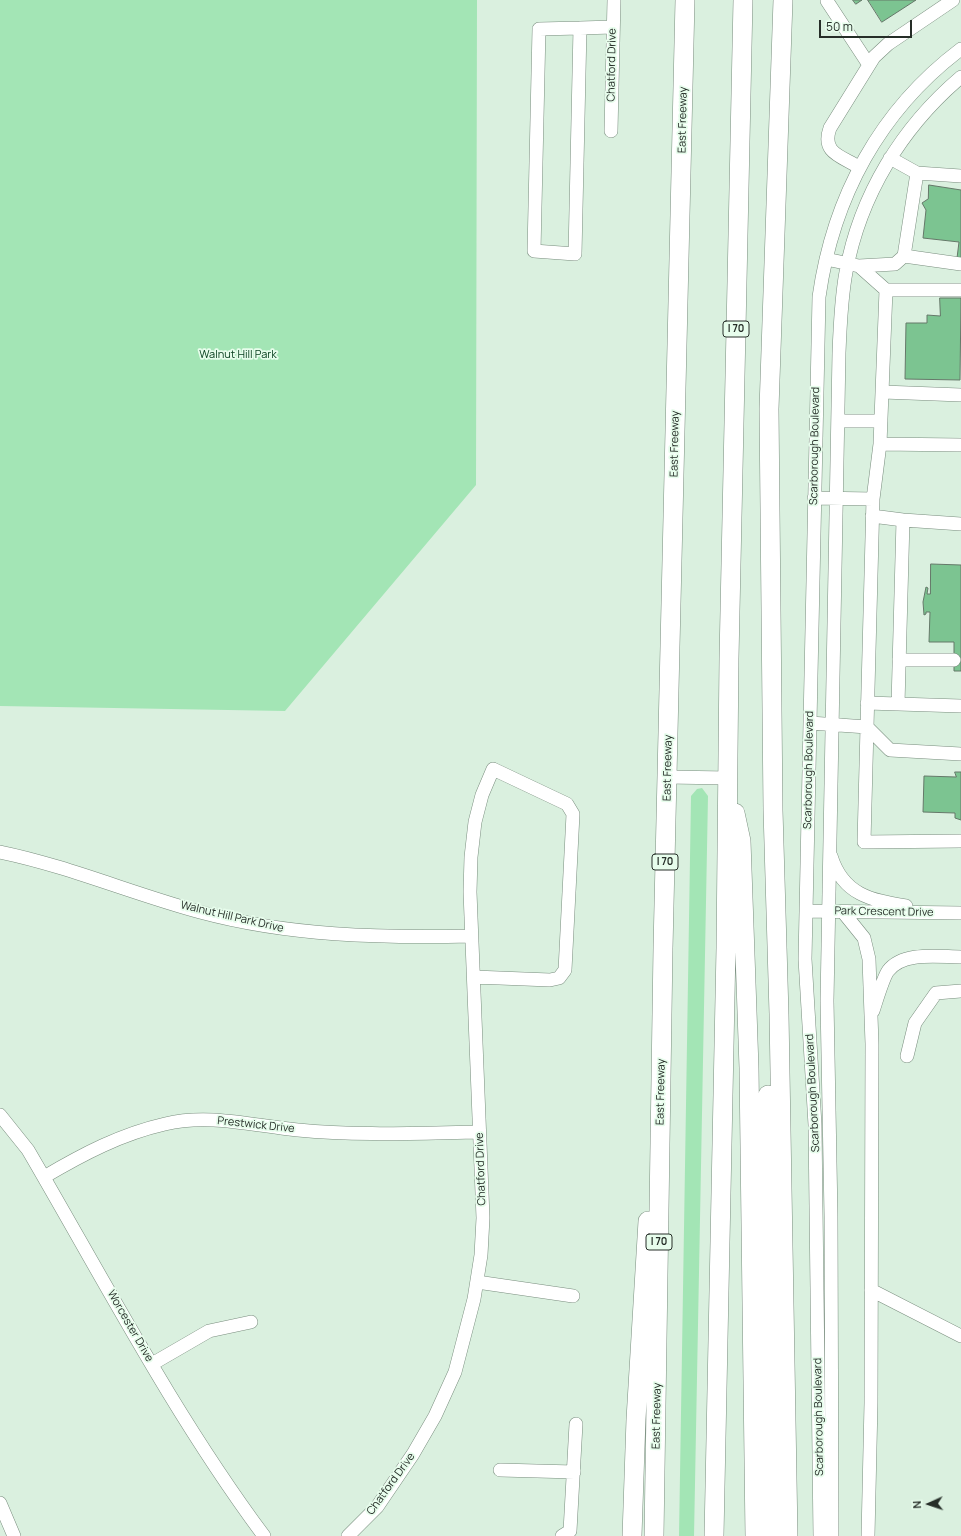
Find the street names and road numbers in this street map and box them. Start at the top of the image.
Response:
street label: Chatford Drive [605,28,619,102]
street label: East Freeway [676,87,690,153]
road number: I 70 [723,321,749,337]
street label: Scarborough Boulevard [807,387,823,505]
street label: East Freeway [668,411,682,477]
street label: Scarborough Boulevard [801,711,817,829]
street label: East Freeway [661,735,675,801]
road number: I 70 [652,854,678,870]
street label: Walnut Hill Park Drive [179,899,285,935]
street label: Park Crescent Drive [834,905,934,919]
street label: Scarborough Boulevard [803,1034,823,1152]
street label: East Freeway [654,1059,668,1125]
street label: Prestwick Drive [217,1114,295,1136]
street label: Chatford Drive [473,1132,489,1206]
road number: I 70 [646,1234,672,1250]
street label: Worcester Drive [104,1288,156,1364]
street label: Scarborough Boulevard [811,1358,827,1476]
street label: East Freeway [650,1383,664,1449]
street label: Chatford Drive [364,1450,418,1518]

